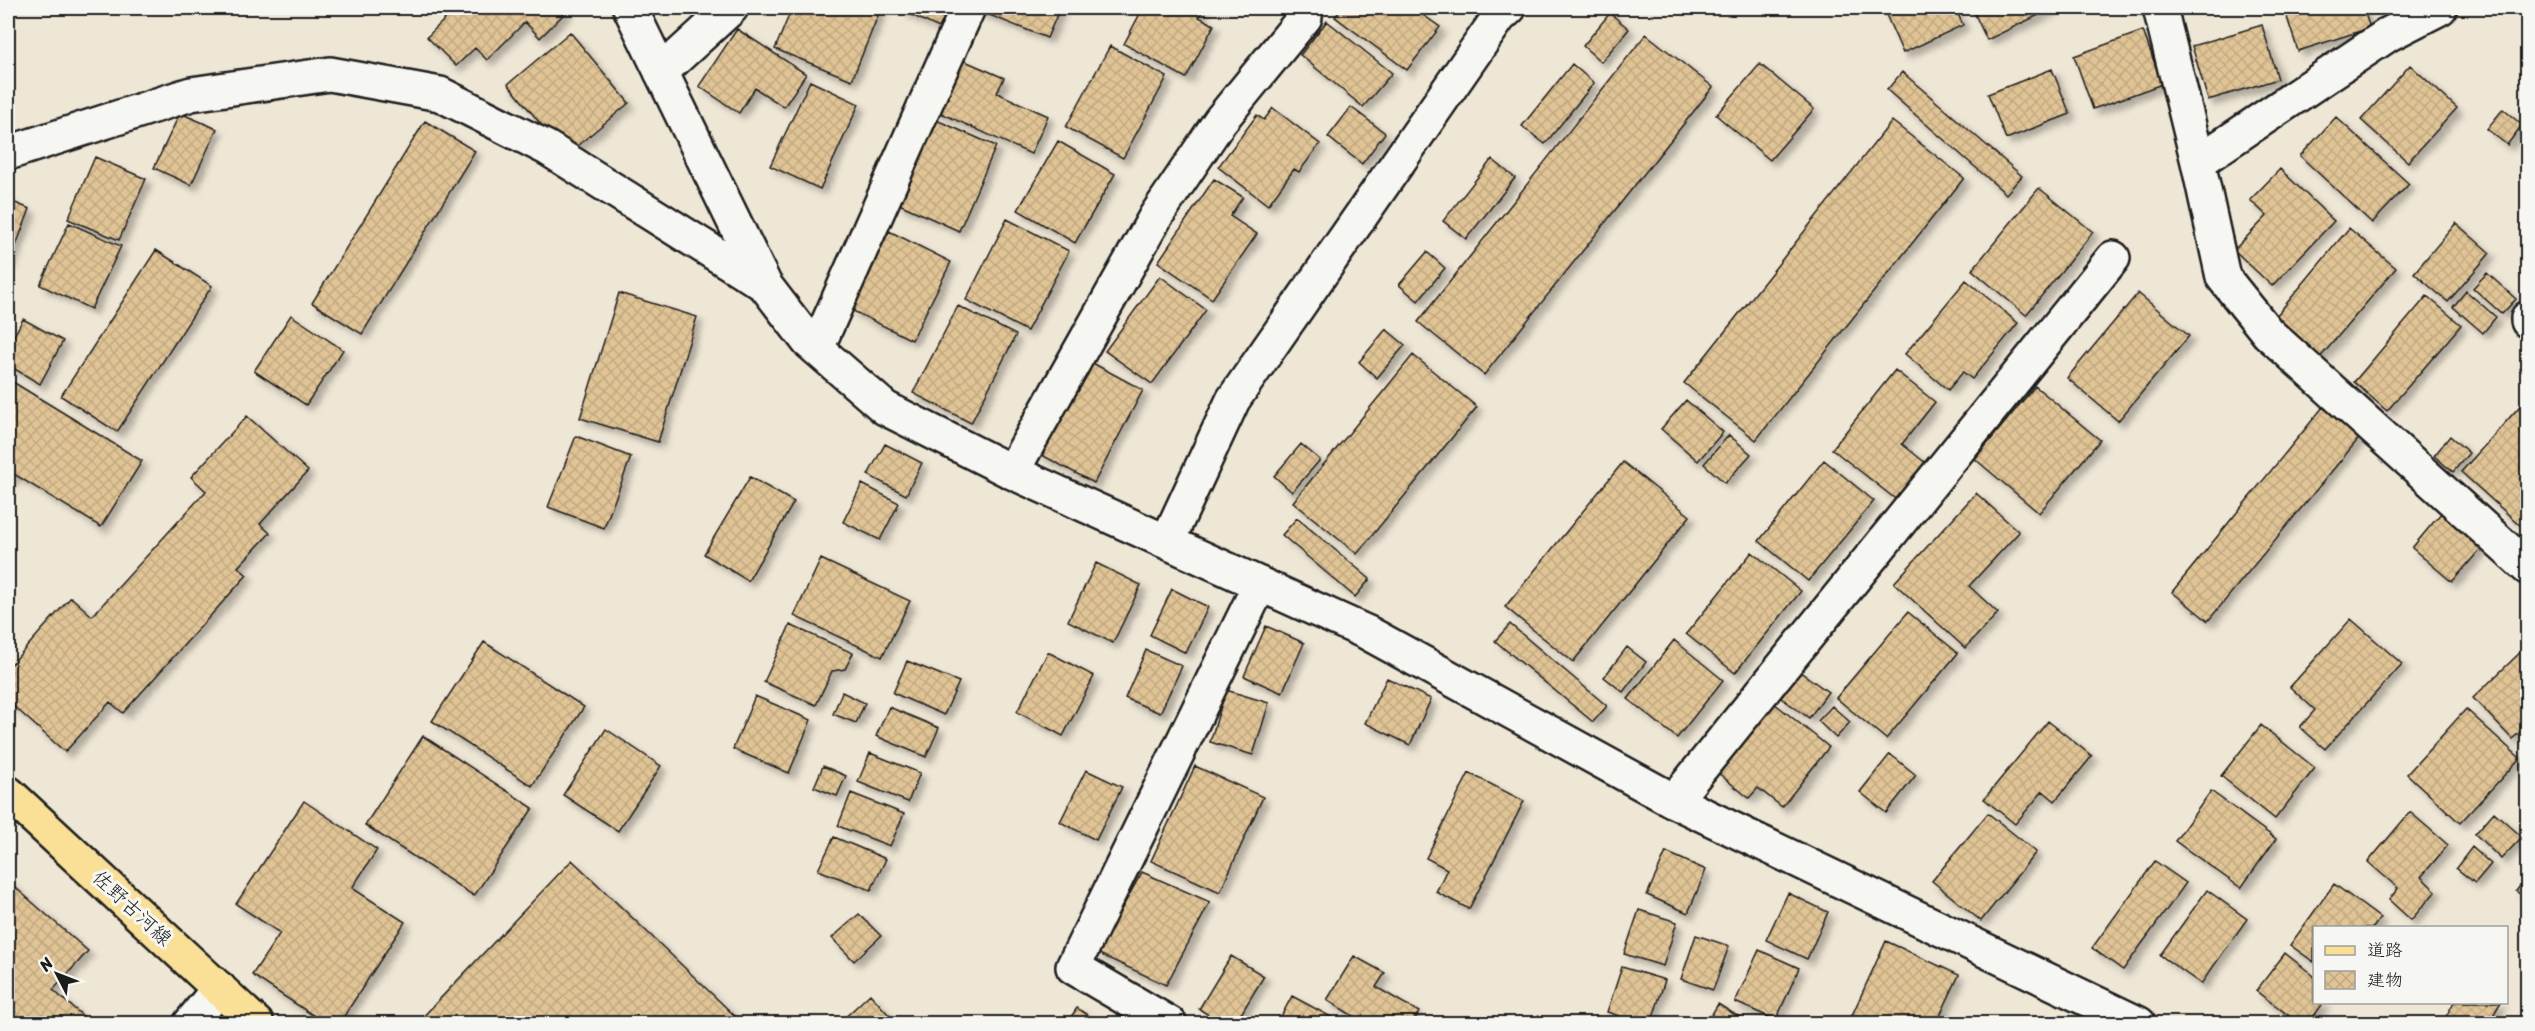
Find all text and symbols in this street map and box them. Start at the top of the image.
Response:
street label: 佐野古河線 [83,861,181,955]
legend [2313,926,2508,1004]
text: 道路 [2367,934,2403,966]
north arrow [27,944,87,1004]
text: N [31,950,61,979]
text: 建物 [2367,964,2403,996]

